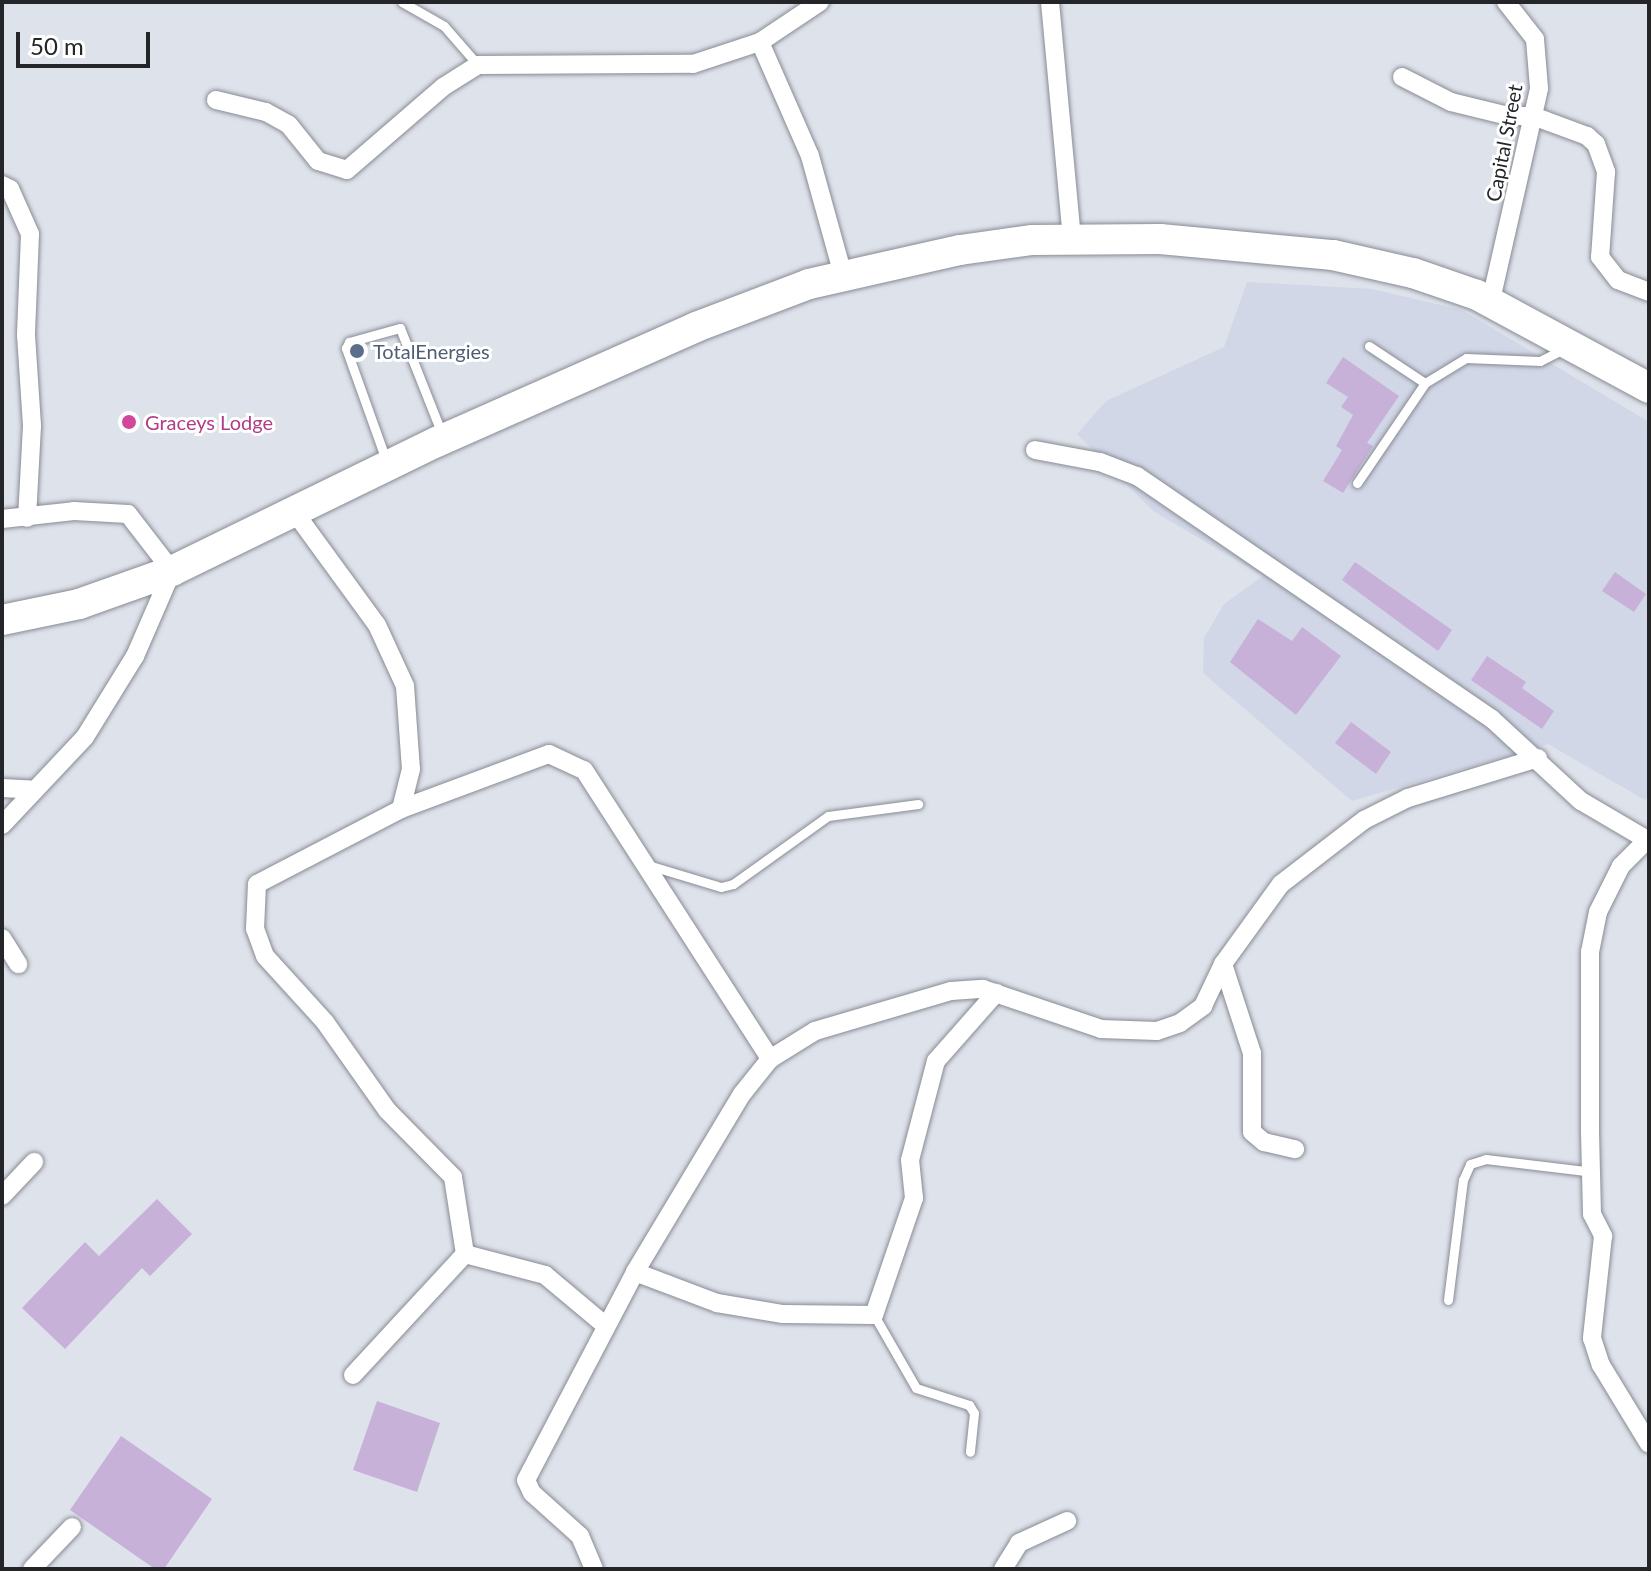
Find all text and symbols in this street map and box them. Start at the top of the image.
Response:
scale bar [20,16,154,66]
text: 50 m [30,31,84,60]
street label: Capital Street [1481,82,1527,204]
place label: TotalEnergies [373,339,490,363]
marker: TotalEnergies [348,342,366,360]
place label: Graceys Lodge [145,410,273,434]
marker: Graceys Lodge [120,413,138,431]

